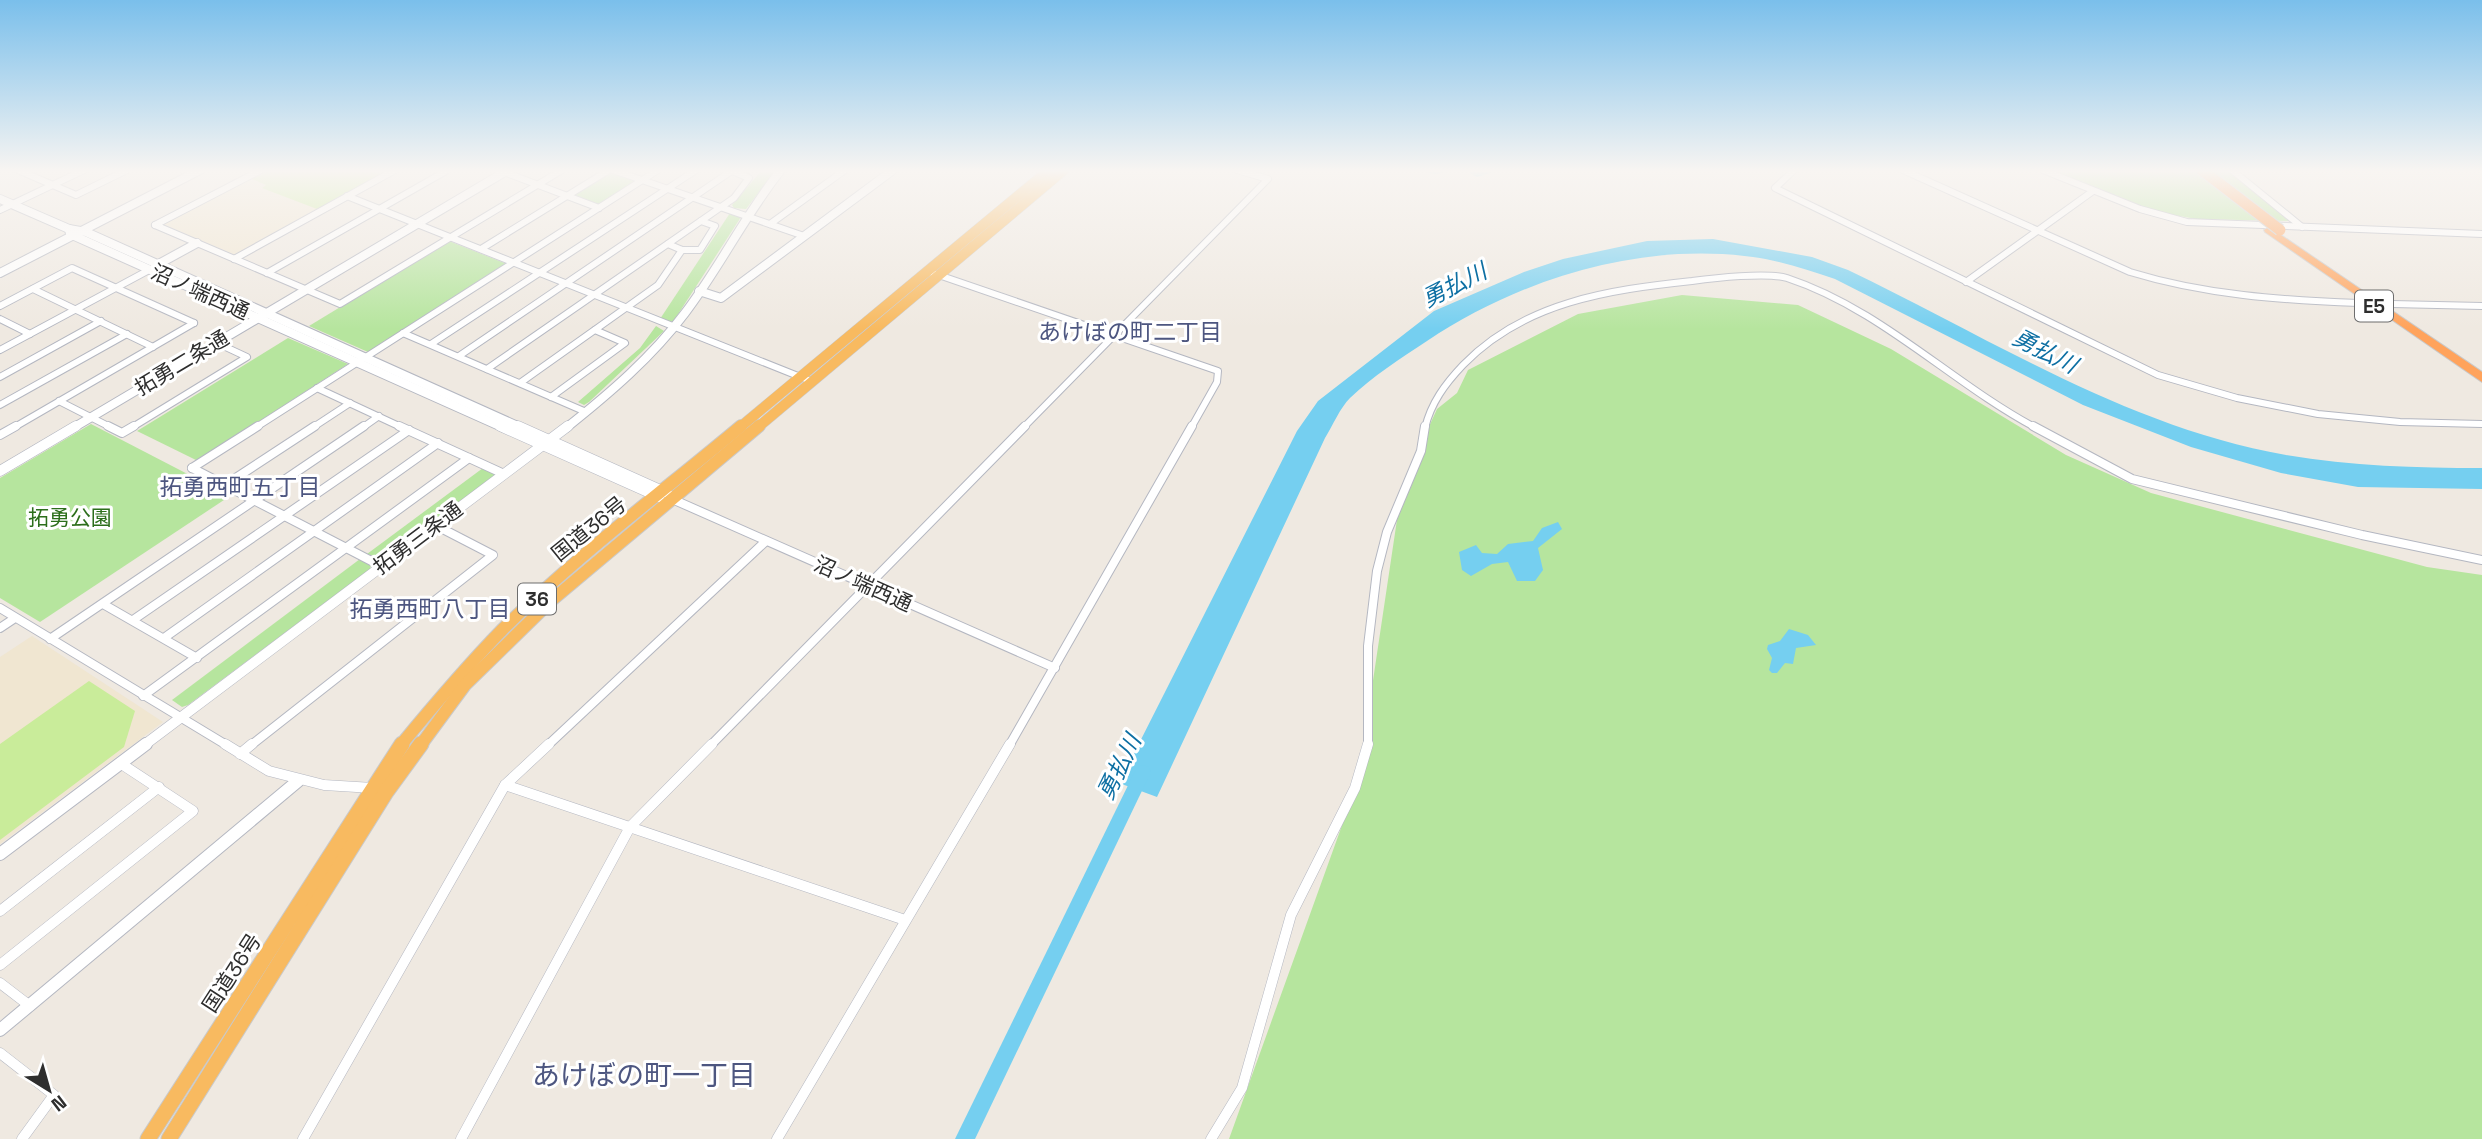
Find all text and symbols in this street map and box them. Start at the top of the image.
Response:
water label: 勇払川 [1416,255,1494,314]
street label: 沼ノ端西通 [147,258,254,325]
road number: E5 [2355,290,2393,322]
district label: あけぼの町二丁目 [1038,317,1222,347]
water label: 勇払川 [2007,322,2085,381]
street label: 拓勇二条通 [130,324,234,401]
district label: 拓勇西町五丁目 [160,472,321,502]
street label: 国道36号 [546,490,632,567]
street label: 拓勇三条通 [368,495,468,580]
park label: 拓勇公園 [28,504,112,531]
street label: 沼ノ端西通 [810,550,917,617]
road number: 36 [518,584,556,614]
district label: 拓勇西町八丁目 [350,594,511,624]
water label: 勇払川 [1090,727,1149,805]
street label: 国道36号 [196,928,267,1017]
north arrow [14,1055,84,1125]
district label: あけぼの町一丁目 [532,1057,756,1093]
text: N [46,1089,72,1117]

